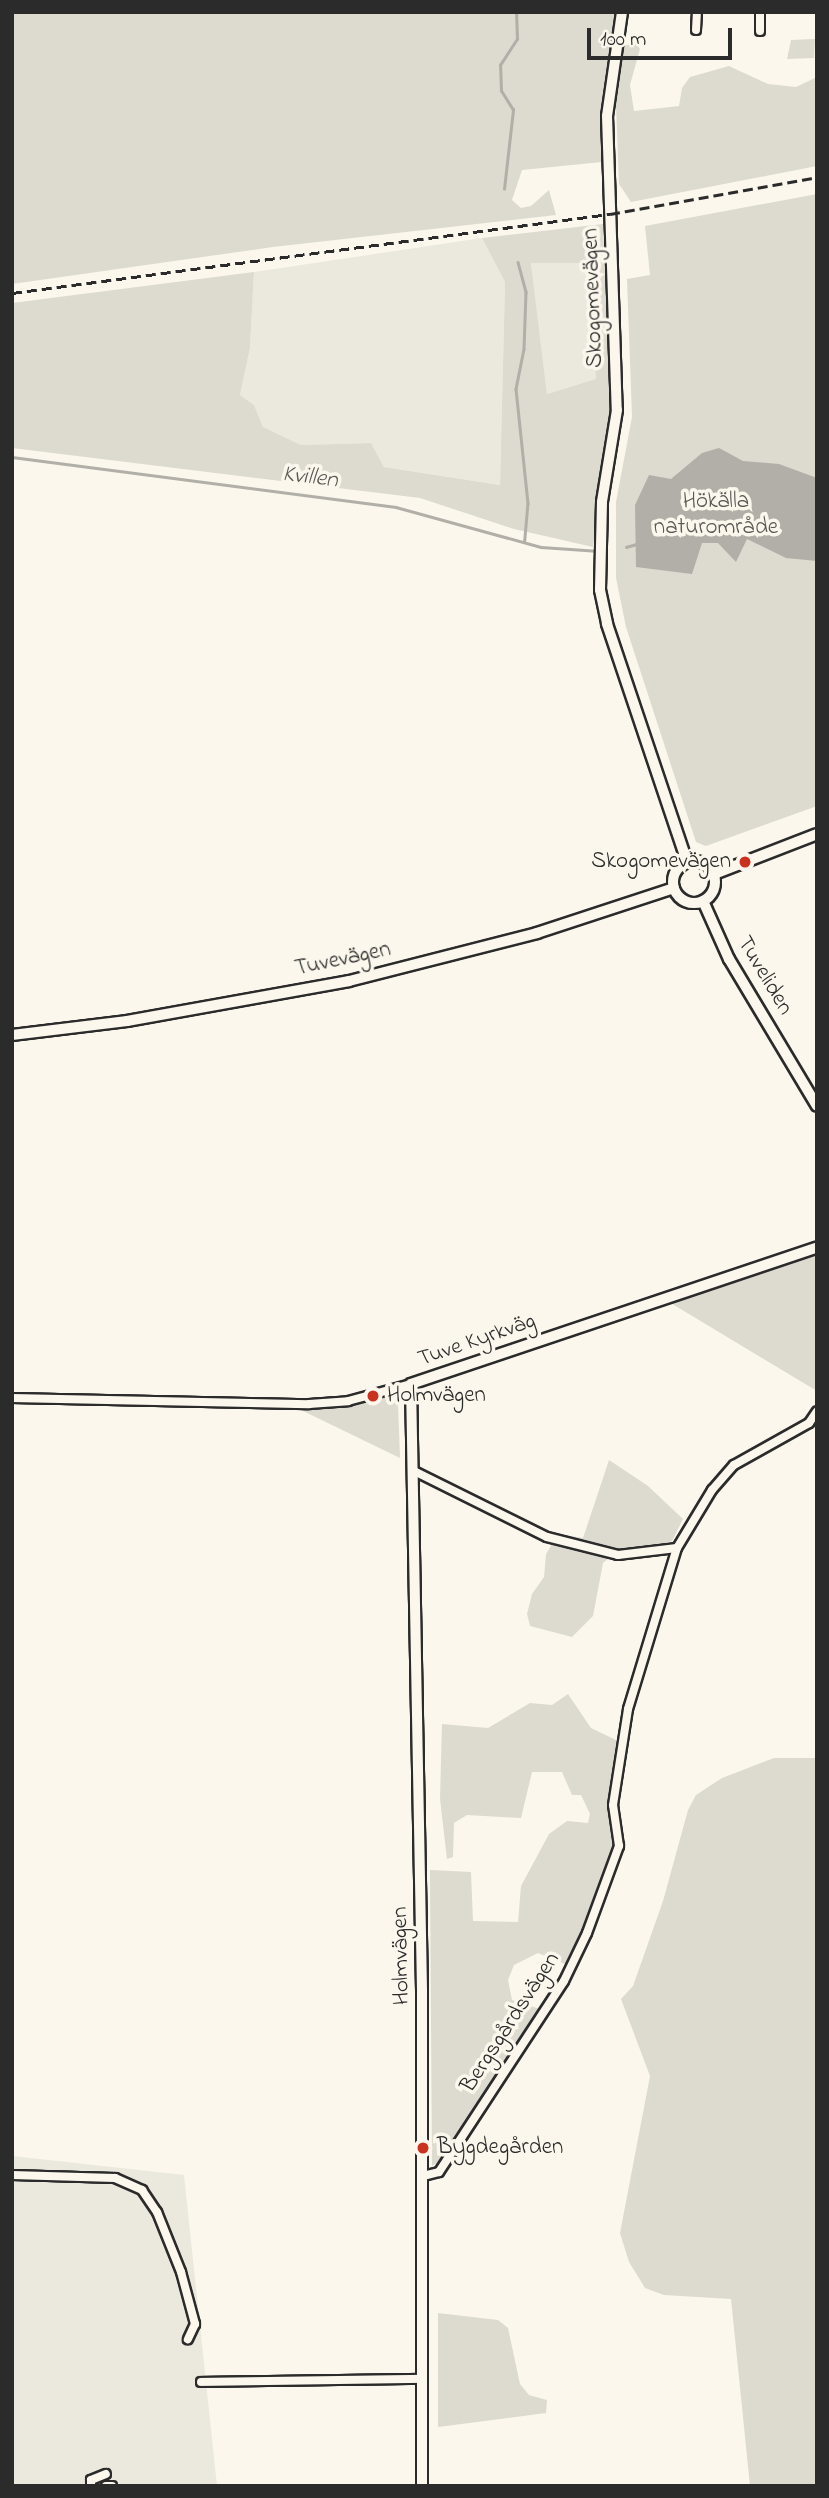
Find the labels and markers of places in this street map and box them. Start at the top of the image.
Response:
place label: Skogomevägen [591,848,731,876]
marker: Skogomevägen [737,854,753,870]
place label: Holmvägen [387,1382,486,1410]
marker: Holmvägen [365,1388,381,1404]
place label: Bygdegården [437,2134,563,2162]
marker: Bygdegården [415,2140,431,2156]

